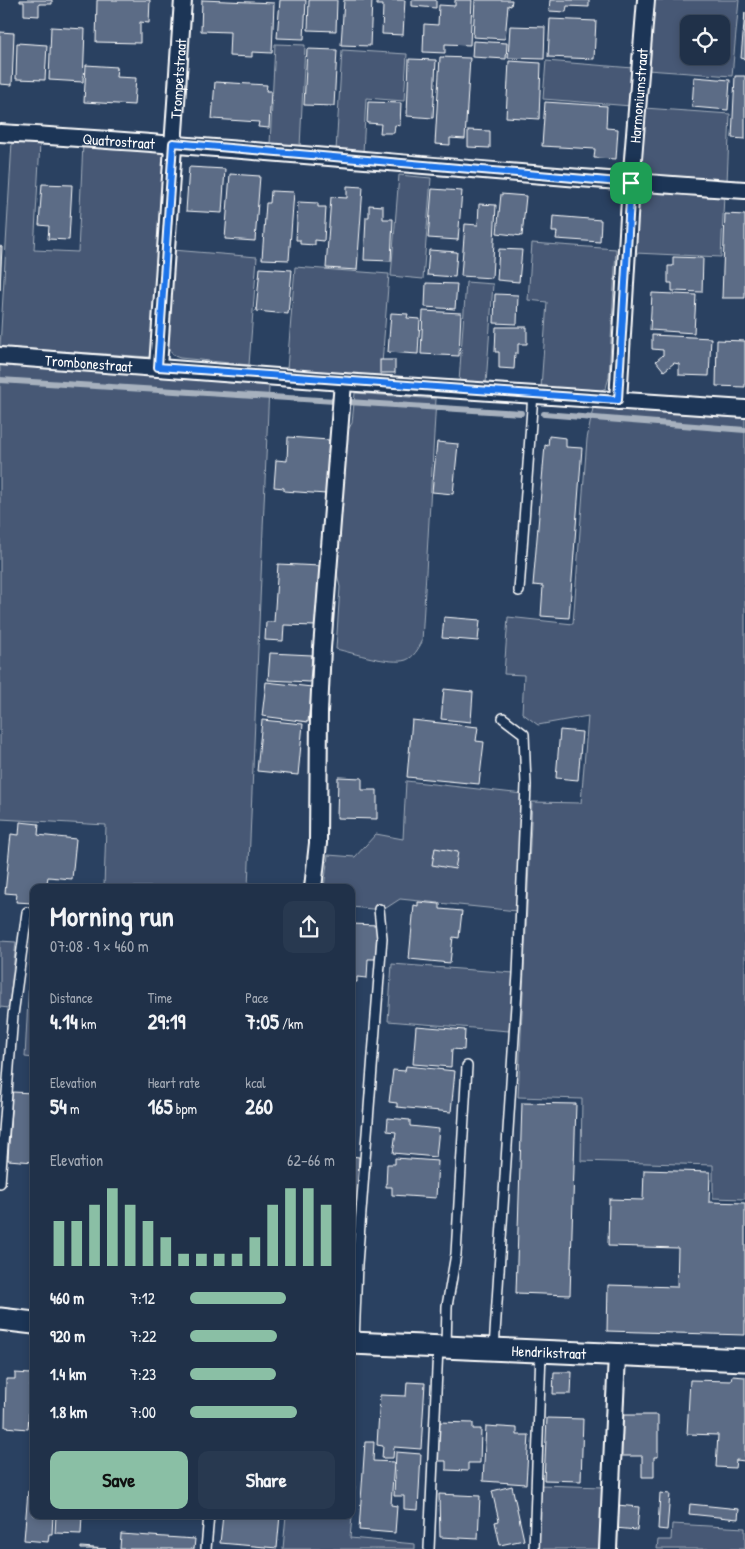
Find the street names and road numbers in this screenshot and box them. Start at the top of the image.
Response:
street label: Trompetstraat [164,37,191,119]
street label: Harmoniumstraat [624,47,653,144]
street label: Quatrostraat [82,128,156,154]
street label: Trombonestraat [44,349,134,377]
street label: Hendrikstraat [511,1339,587,1364]

